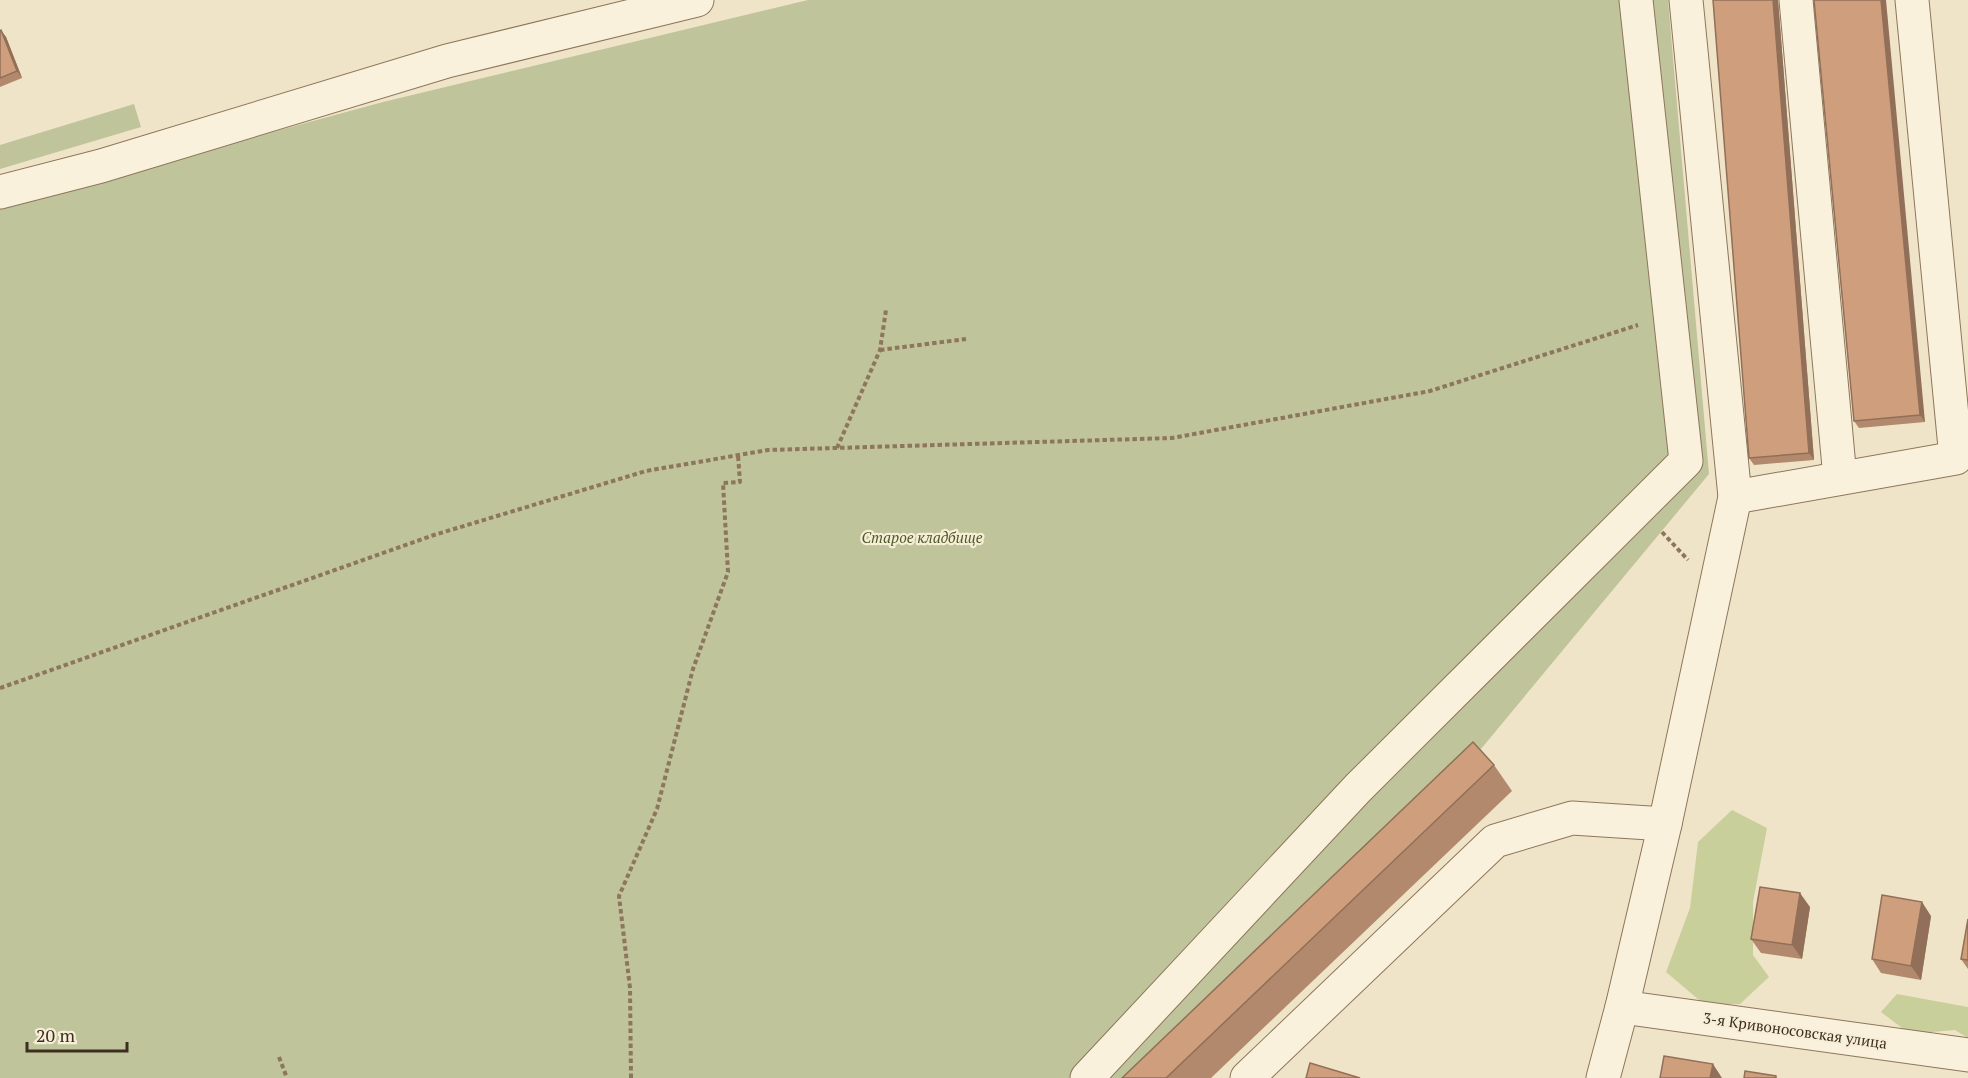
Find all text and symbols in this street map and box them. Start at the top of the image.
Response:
park label: Старое кладбище [862,527,983,547]
street label: 3-я Кривоносовская улица [1702,1007,1889,1053]
scale bar [27,1015,128,1053]
text: 20 m [36,1023,76,1047]

